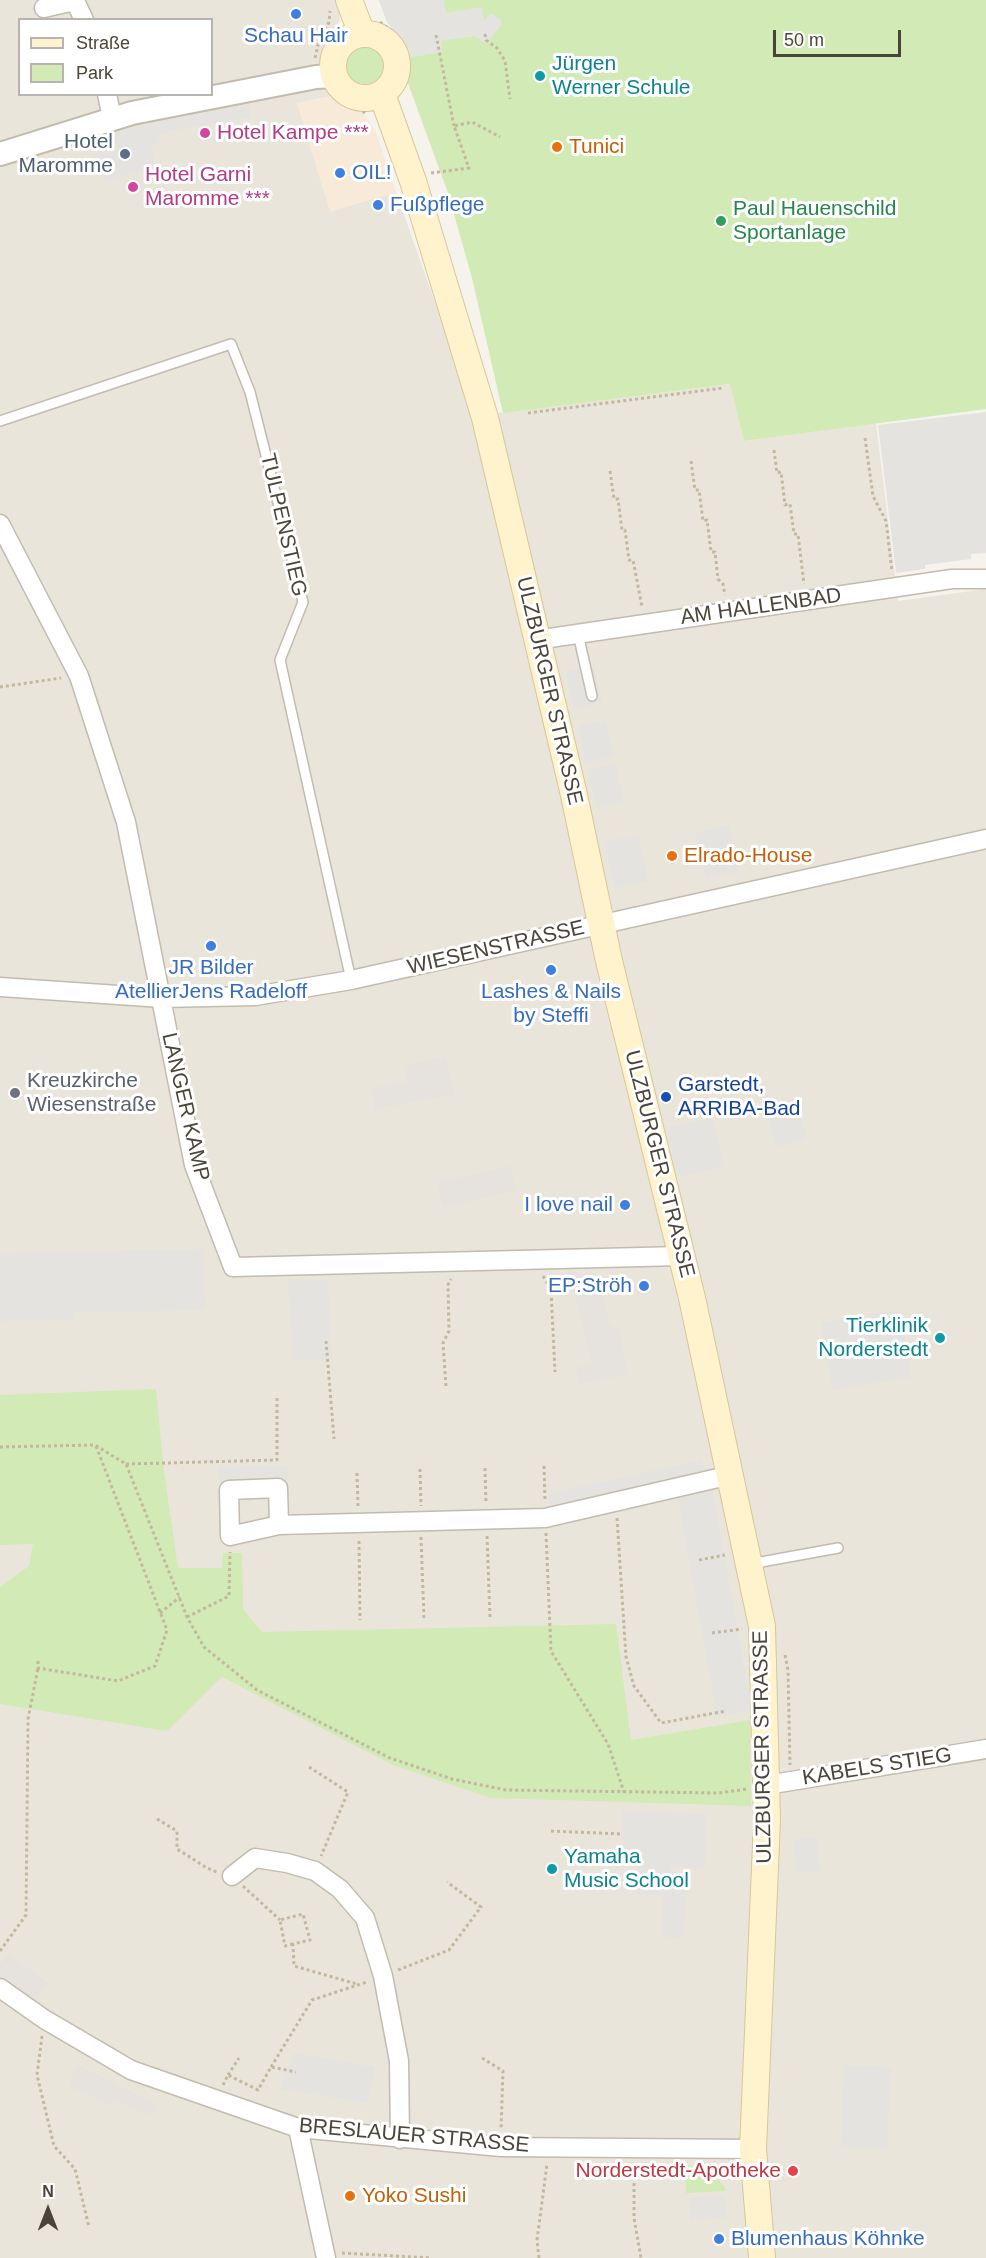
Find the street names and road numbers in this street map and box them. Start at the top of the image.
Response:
street label: TULPENSTIEG [254,451,312,599]
street label: ULZBURGER STRASSE [510,574,588,808]
street label: AM HALLENBAD [679,583,843,631]
street label: WIESENSTRASSE [405,915,587,981]
street label: LANGER KAMP [156,1030,214,1184]
street label: ULZBURGER STRASSE [619,1048,699,1280]
street label: ULZBURGER STRASSE [748,1630,778,1864]
street label: KABELS STIEG [801,1743,953,1791]
street label: BRESLAUER STRASSE [298,2113,530,2159]

